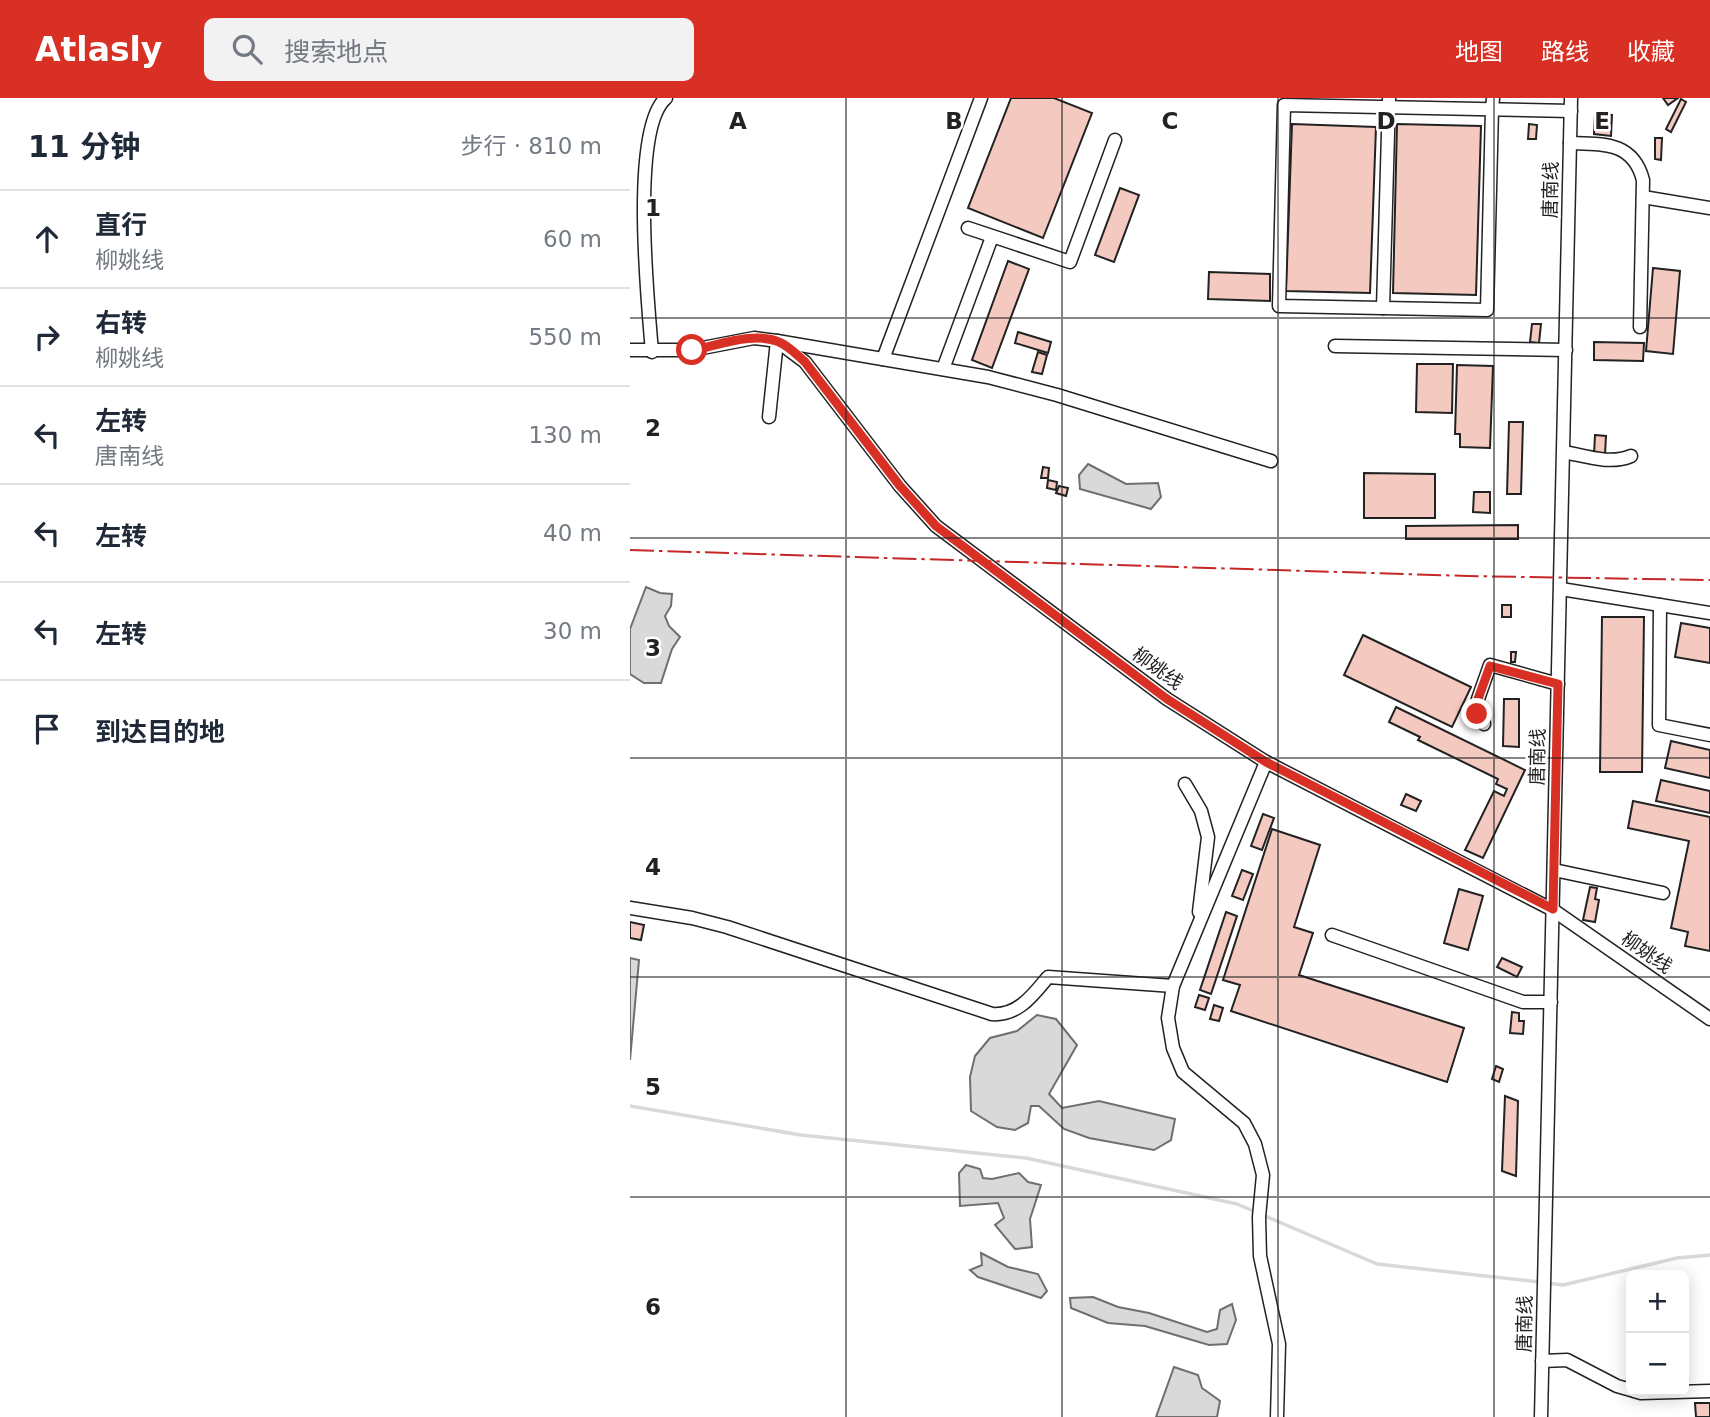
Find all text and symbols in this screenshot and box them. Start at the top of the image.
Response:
search box [204,18,694,81]
text: Atlasly [35,30,162,69]
icon: search [228,30,266,68]
text: 搜索地点 [284,37,388,67]
text: 地图 [1455,38,1503,66]
text: 路线 [1541,38,1589,66]
text: 收藏 [1627,38,1675,66]
text: A [729,108,747,134]
text: B [945,108,963,134]
text: C [1162,108,1178,134]
text: D [1376,108,1396,134]
text: E [1594,108,1610,134]
text: 11 分钟 [28,129,140,164]
text: 步行 · 810 m [460,133,602,159]
street label: 唐南线 [1539,161,1561,219]
text: 1 [645,195,661,221]
text: 直行 [95,210,147,240]
icon: ahead [28,220,66,258]
text: 60 m [543,226,602,252]
text: 柳姚线 [95,247,164,273]
text: 右转 [95,308,147,338]
icon: right [28,318,66,356]
text: 550 m [528,324,602,350]
route start [676,334,707,365]
text: 柳姚线 [95,345,164,371]
text: 左转 [95,406,147,436]
text: 2 [645,415,661,441]
icon: left [28,416,66,454]
text: 130 m [528,422,602,448]
text: 唐南线 [95,443,164,469]
icon: left [28,514,66,552]
text: 40 m [543,520,602,546]
text: 左转 [95,521,147,551]
icon: left [28,612,66,650]
text: 30 m [543,618,602,644]
text: 左转 [95,619,147,649]
text: 3 [645,635,661,661]
street label: 柳姚线 [1128,642,1188,694]
route end [1461,698,1492,729]
icon: arrive [28,710,66,748]
text: 到达目的地 [95,717,225,747]
street label: 唐南线 [1526,728,1548,786]
text: 4 [645,854,661,880]
street label: 柳姚线 [1617,927,1677,977]
text: 5 [645,1074,661,1100]
map controls [1626,1270,1689,1396]
button: + [1626,1270,1689,1333]
text: 6 [645,1294,661,1320]
street label: 唐南线 [1513,1295,1535,1353]
button: − [1626,1333,1689,1396]

